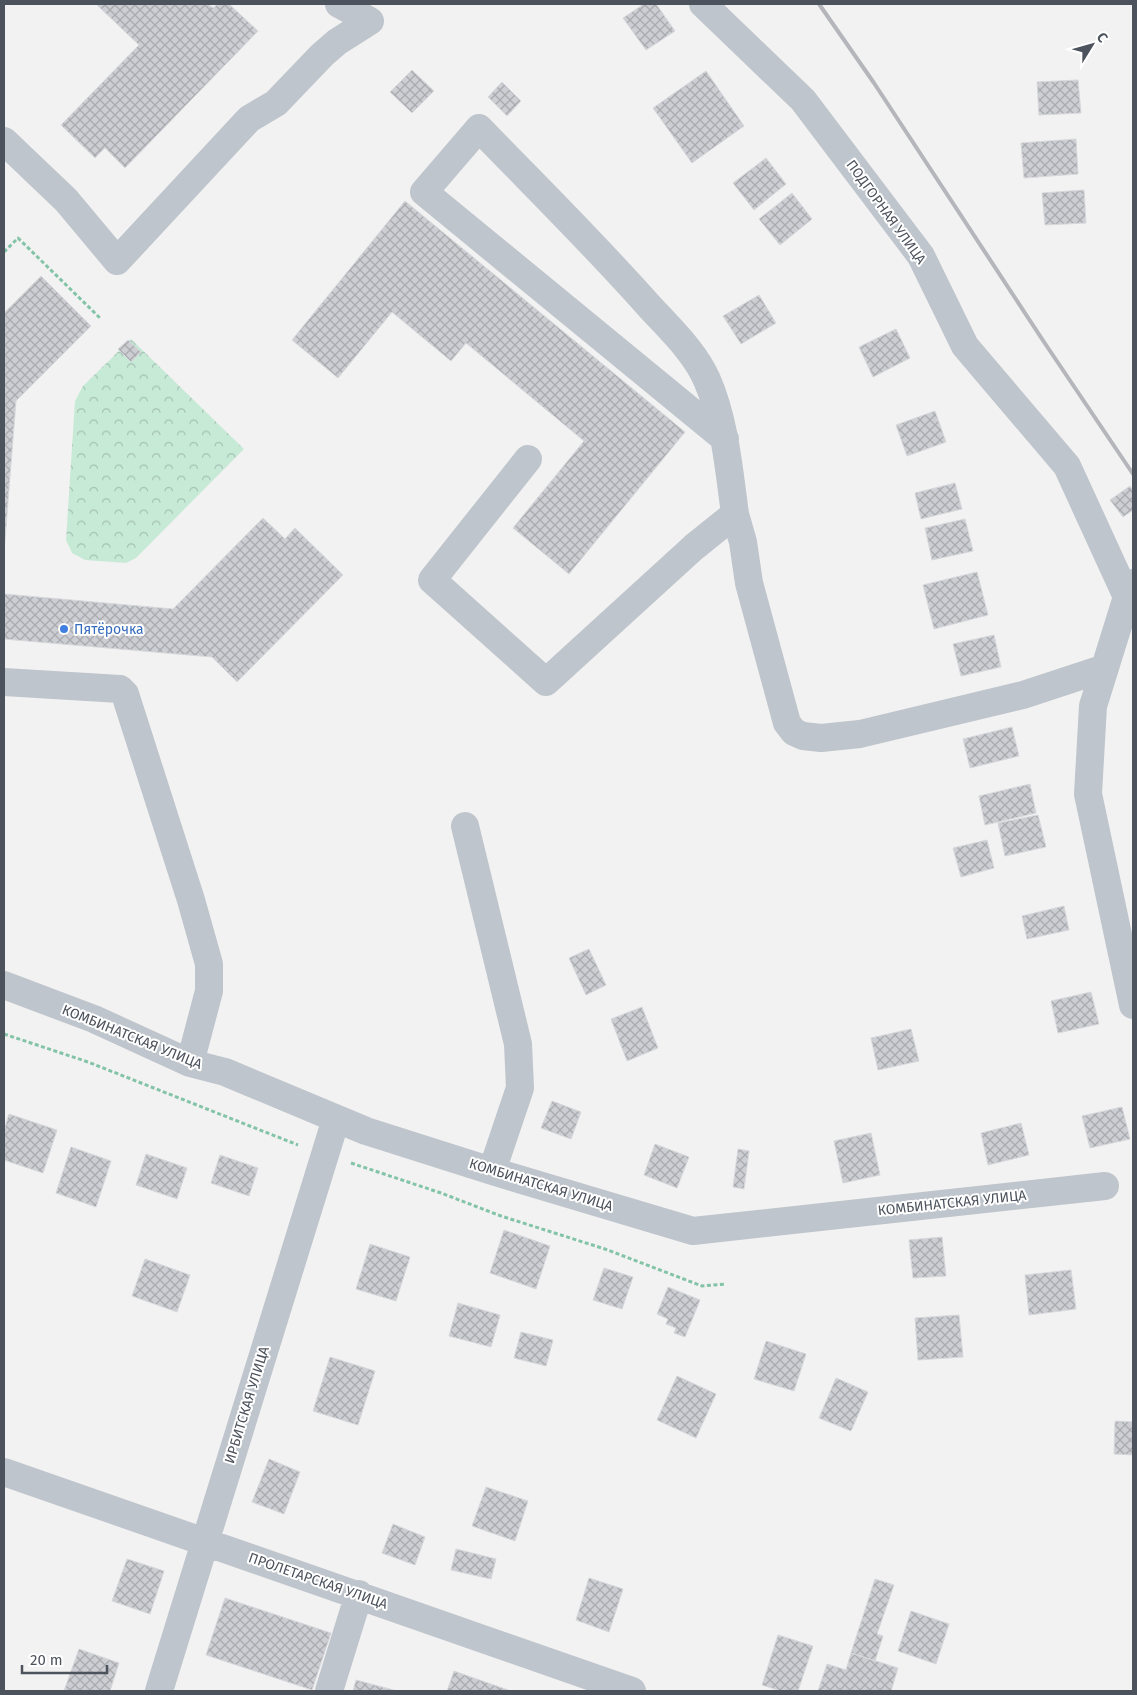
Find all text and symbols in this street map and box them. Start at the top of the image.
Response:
north arrow [1067,20,1117,70]
text: С [1093,29,1111,46]
street label: ПОДГОРНАЯ УЛИЦА [842,157,930,267]
place label: Пятёрочка [74,621,144,638]
marker: Пятёрочка [58,623,70,635]
street label: КОМБИНАТСКАЯ УЛИЦА [60,1001,204,1073]
street label: КОМБИНАТСКАЯ УЛИЦА [467,1155,615,1215]
street label: КОМБИНАТСКАЯ УЛИЦА [877,1187,1027,1219]
street label: ИРБИТСКАЯ УЛИЦА [221,1344,273,1466]
street label: ПРОЛЕТАРСКАЯ УЛИЦА [246,1549,390,1613]
scale bar [22,1642,108,1674]
text: 20 m [30,1651,63,1669]

